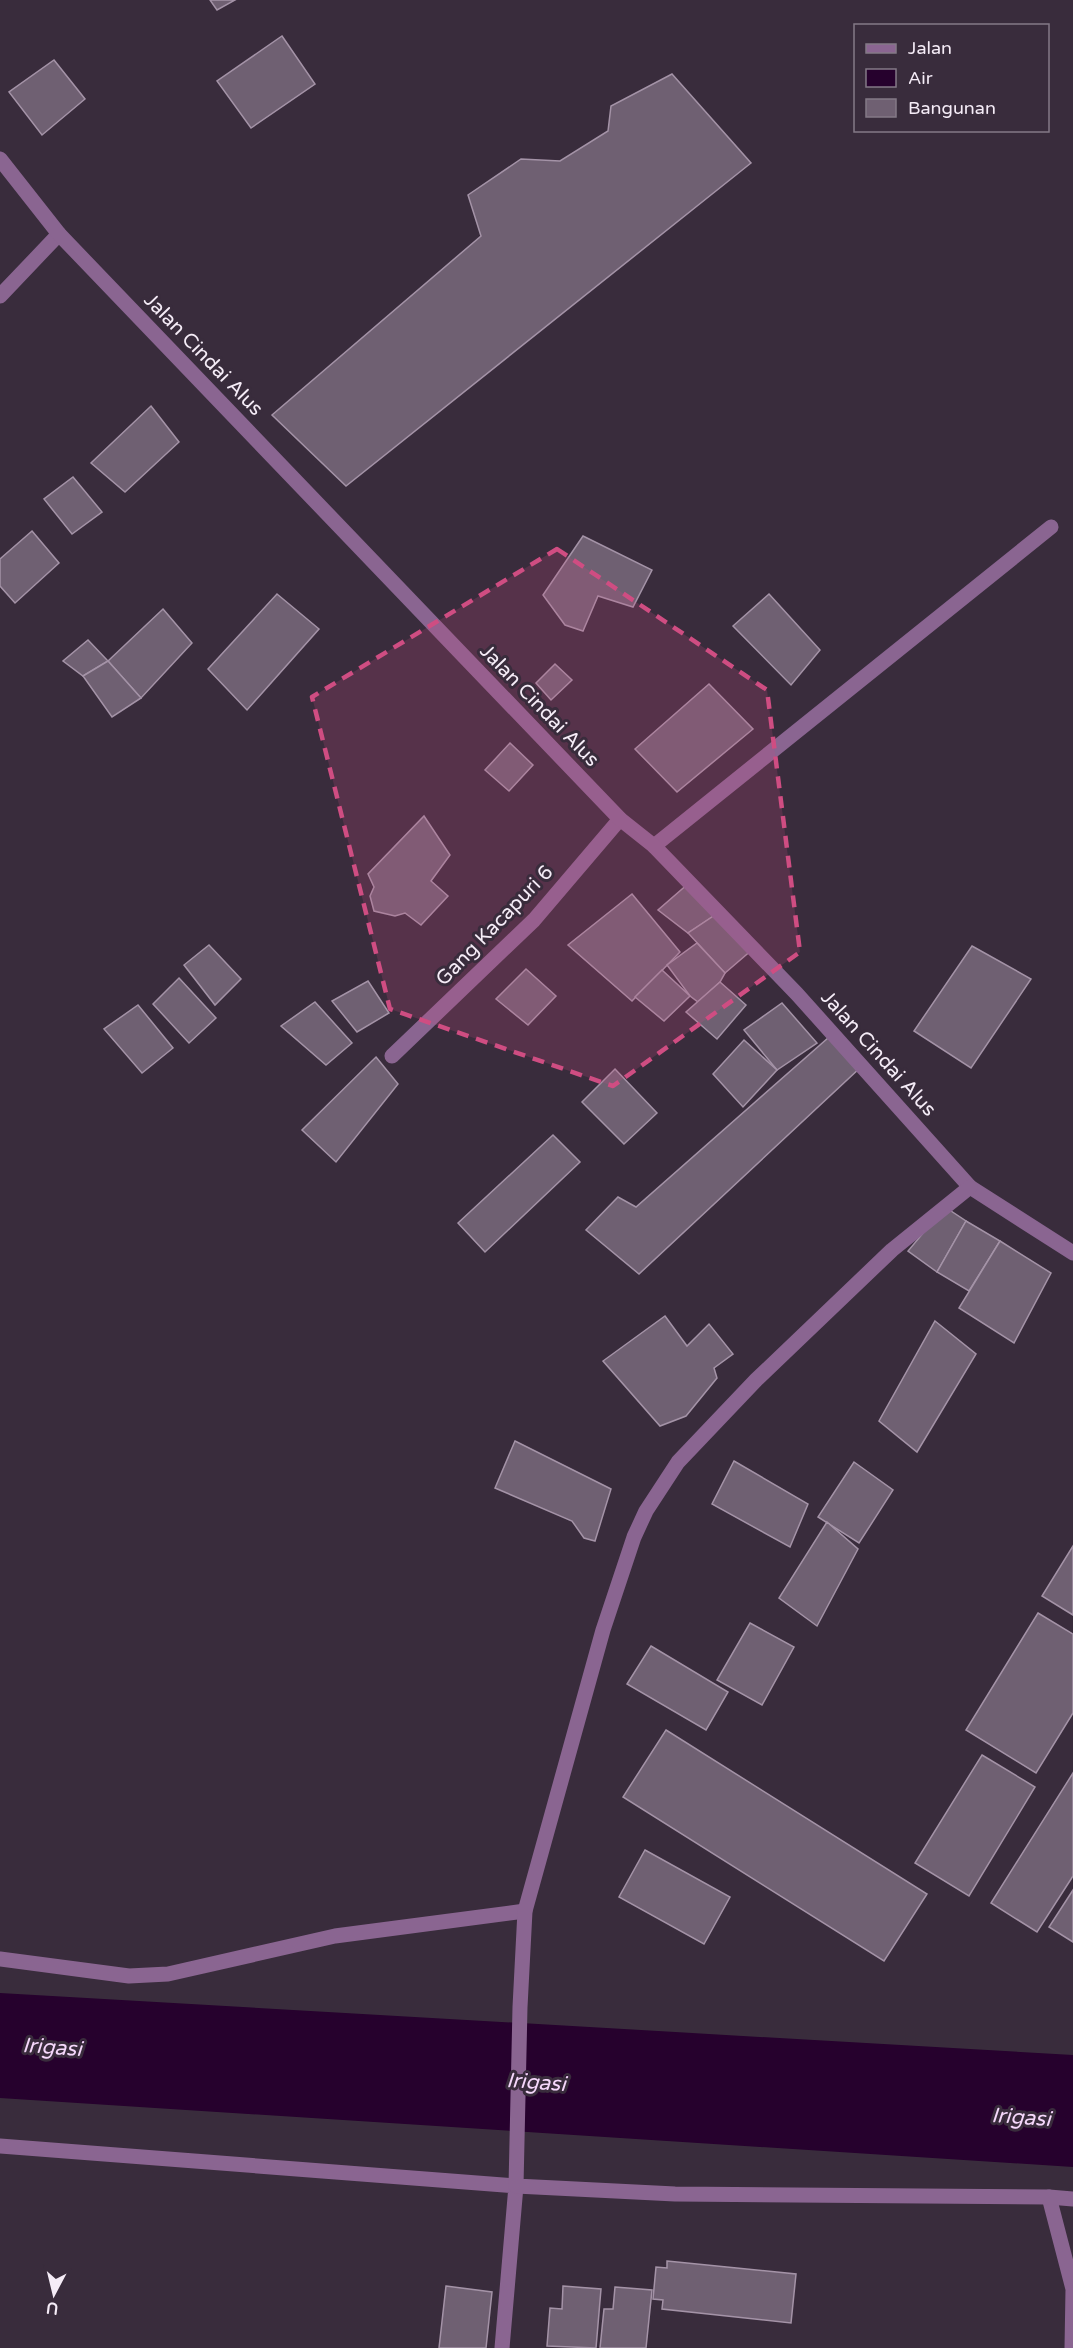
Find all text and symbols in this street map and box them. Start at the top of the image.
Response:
legend [854,24,1049,132]
text: Jalan [908,37,952,59]
text: Air [908,67,933,89]
text: Bangunan [908,97,996,119]
street label: Jalan Cindai Alus [139,289,268,421]
street label: Jalan Cindai Alus [475,640,604,772]
street label: Gang Kacapuri 6 [431,860,558,991]
street label: Jalan Cindai Alus [816,986,941,1121]
water label: Irigasi [21,2033,85,2062]
water label: Irigasi [505,2068,569,2097]
water label: Irigasi [990,2103,1054,2132]
north arrow [24,2264,84,2324]
text: U [45,2297,60,2319]

